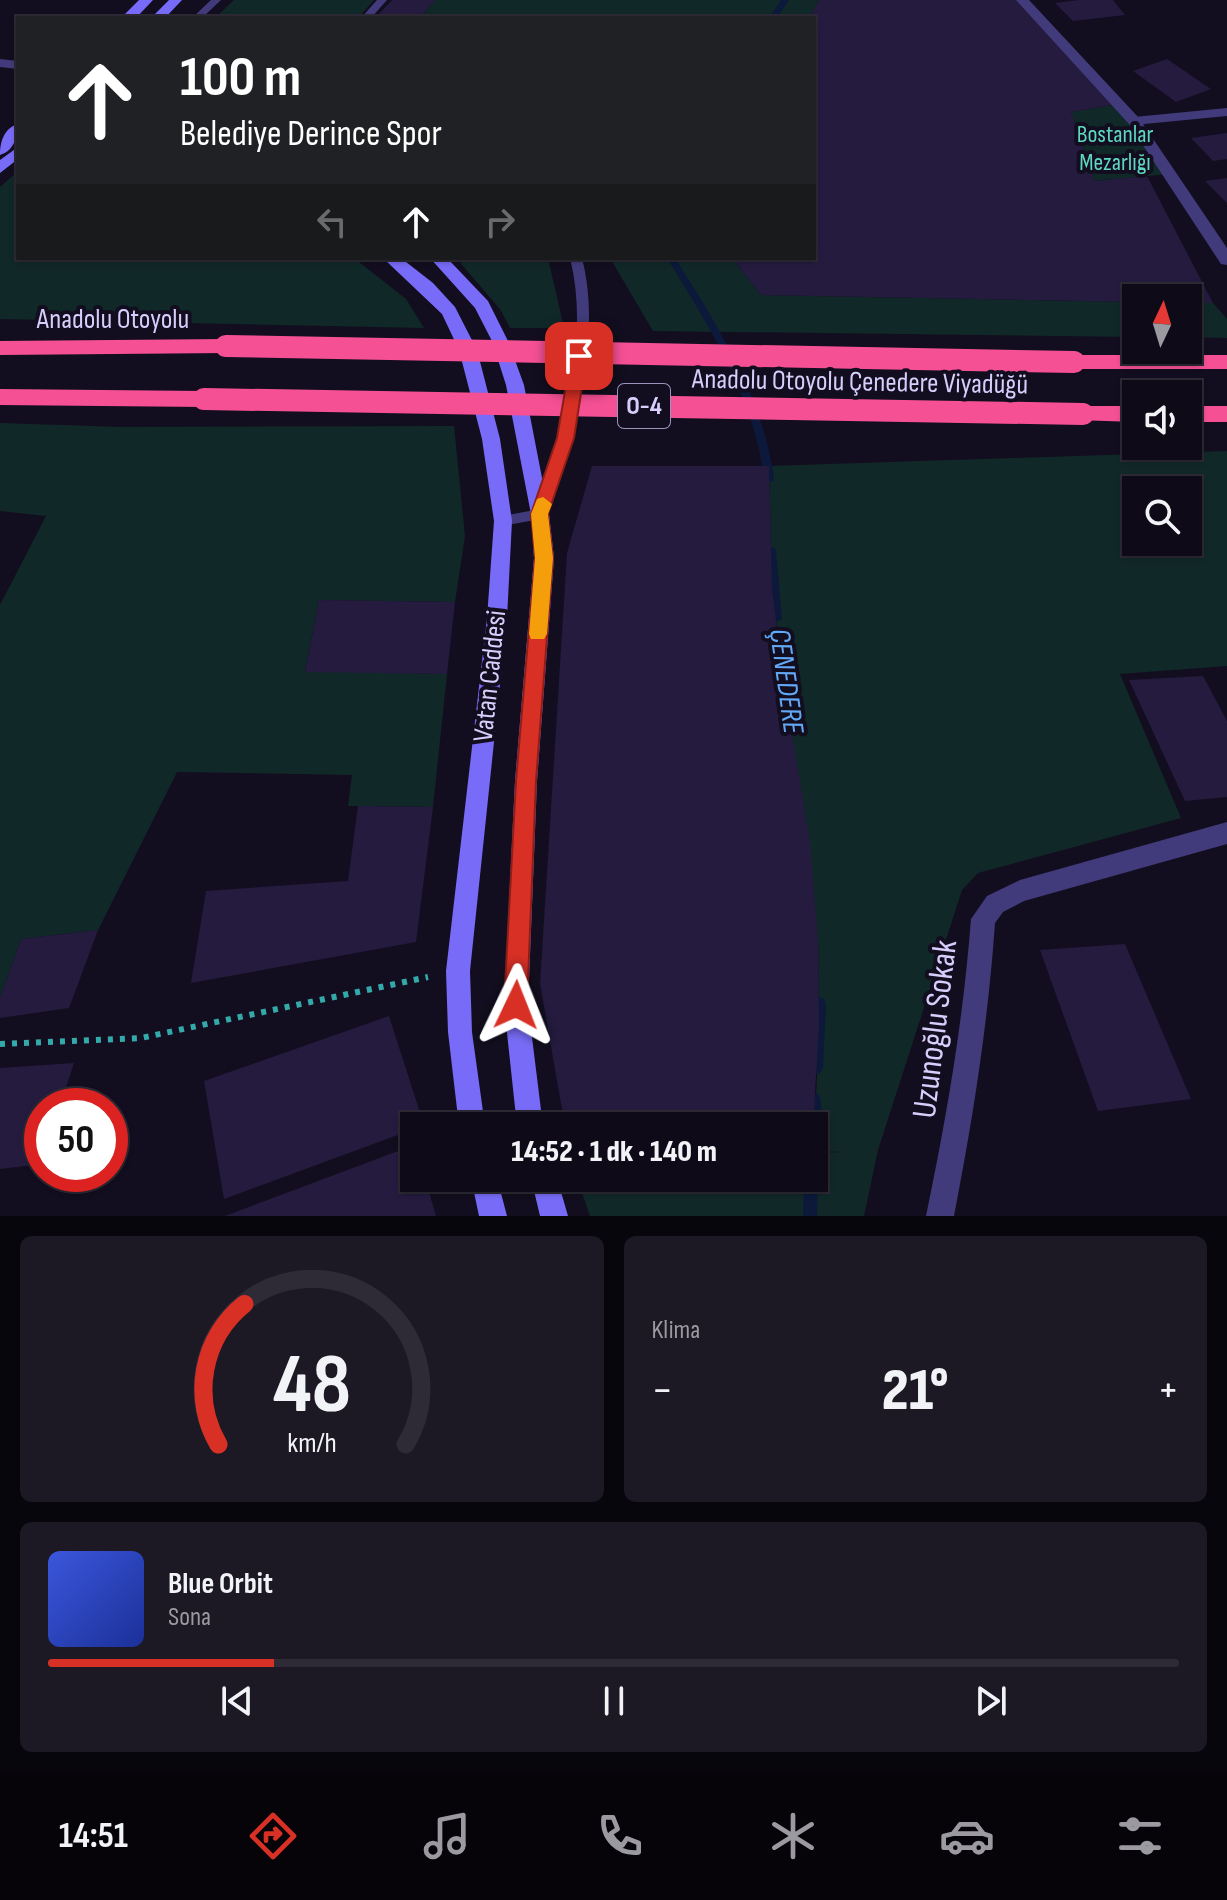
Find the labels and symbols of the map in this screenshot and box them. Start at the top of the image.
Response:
park label: Bostanlar Mezarlığı [1077,120,1153,177]
north arrow [1122,284,1202,364]
street label: Anadolu Otoyolu [36,303,189,336]
pin [545,322,613,390]
street label: Anadolu Otoyolu Çenedere Viyadüğü [691,363,1028,401]
road number: O-4 [618,384,670,428]
street label: Vatan Caddesi [467,609,513,743]
water label: ÇENEDERE [761,626,811,737]
street label: Uzunoğlu Sokak [904,938,966,1120]
position arrow [474,963,558,1047]
speed limit sign: 50 [24,1088,128,1192]

